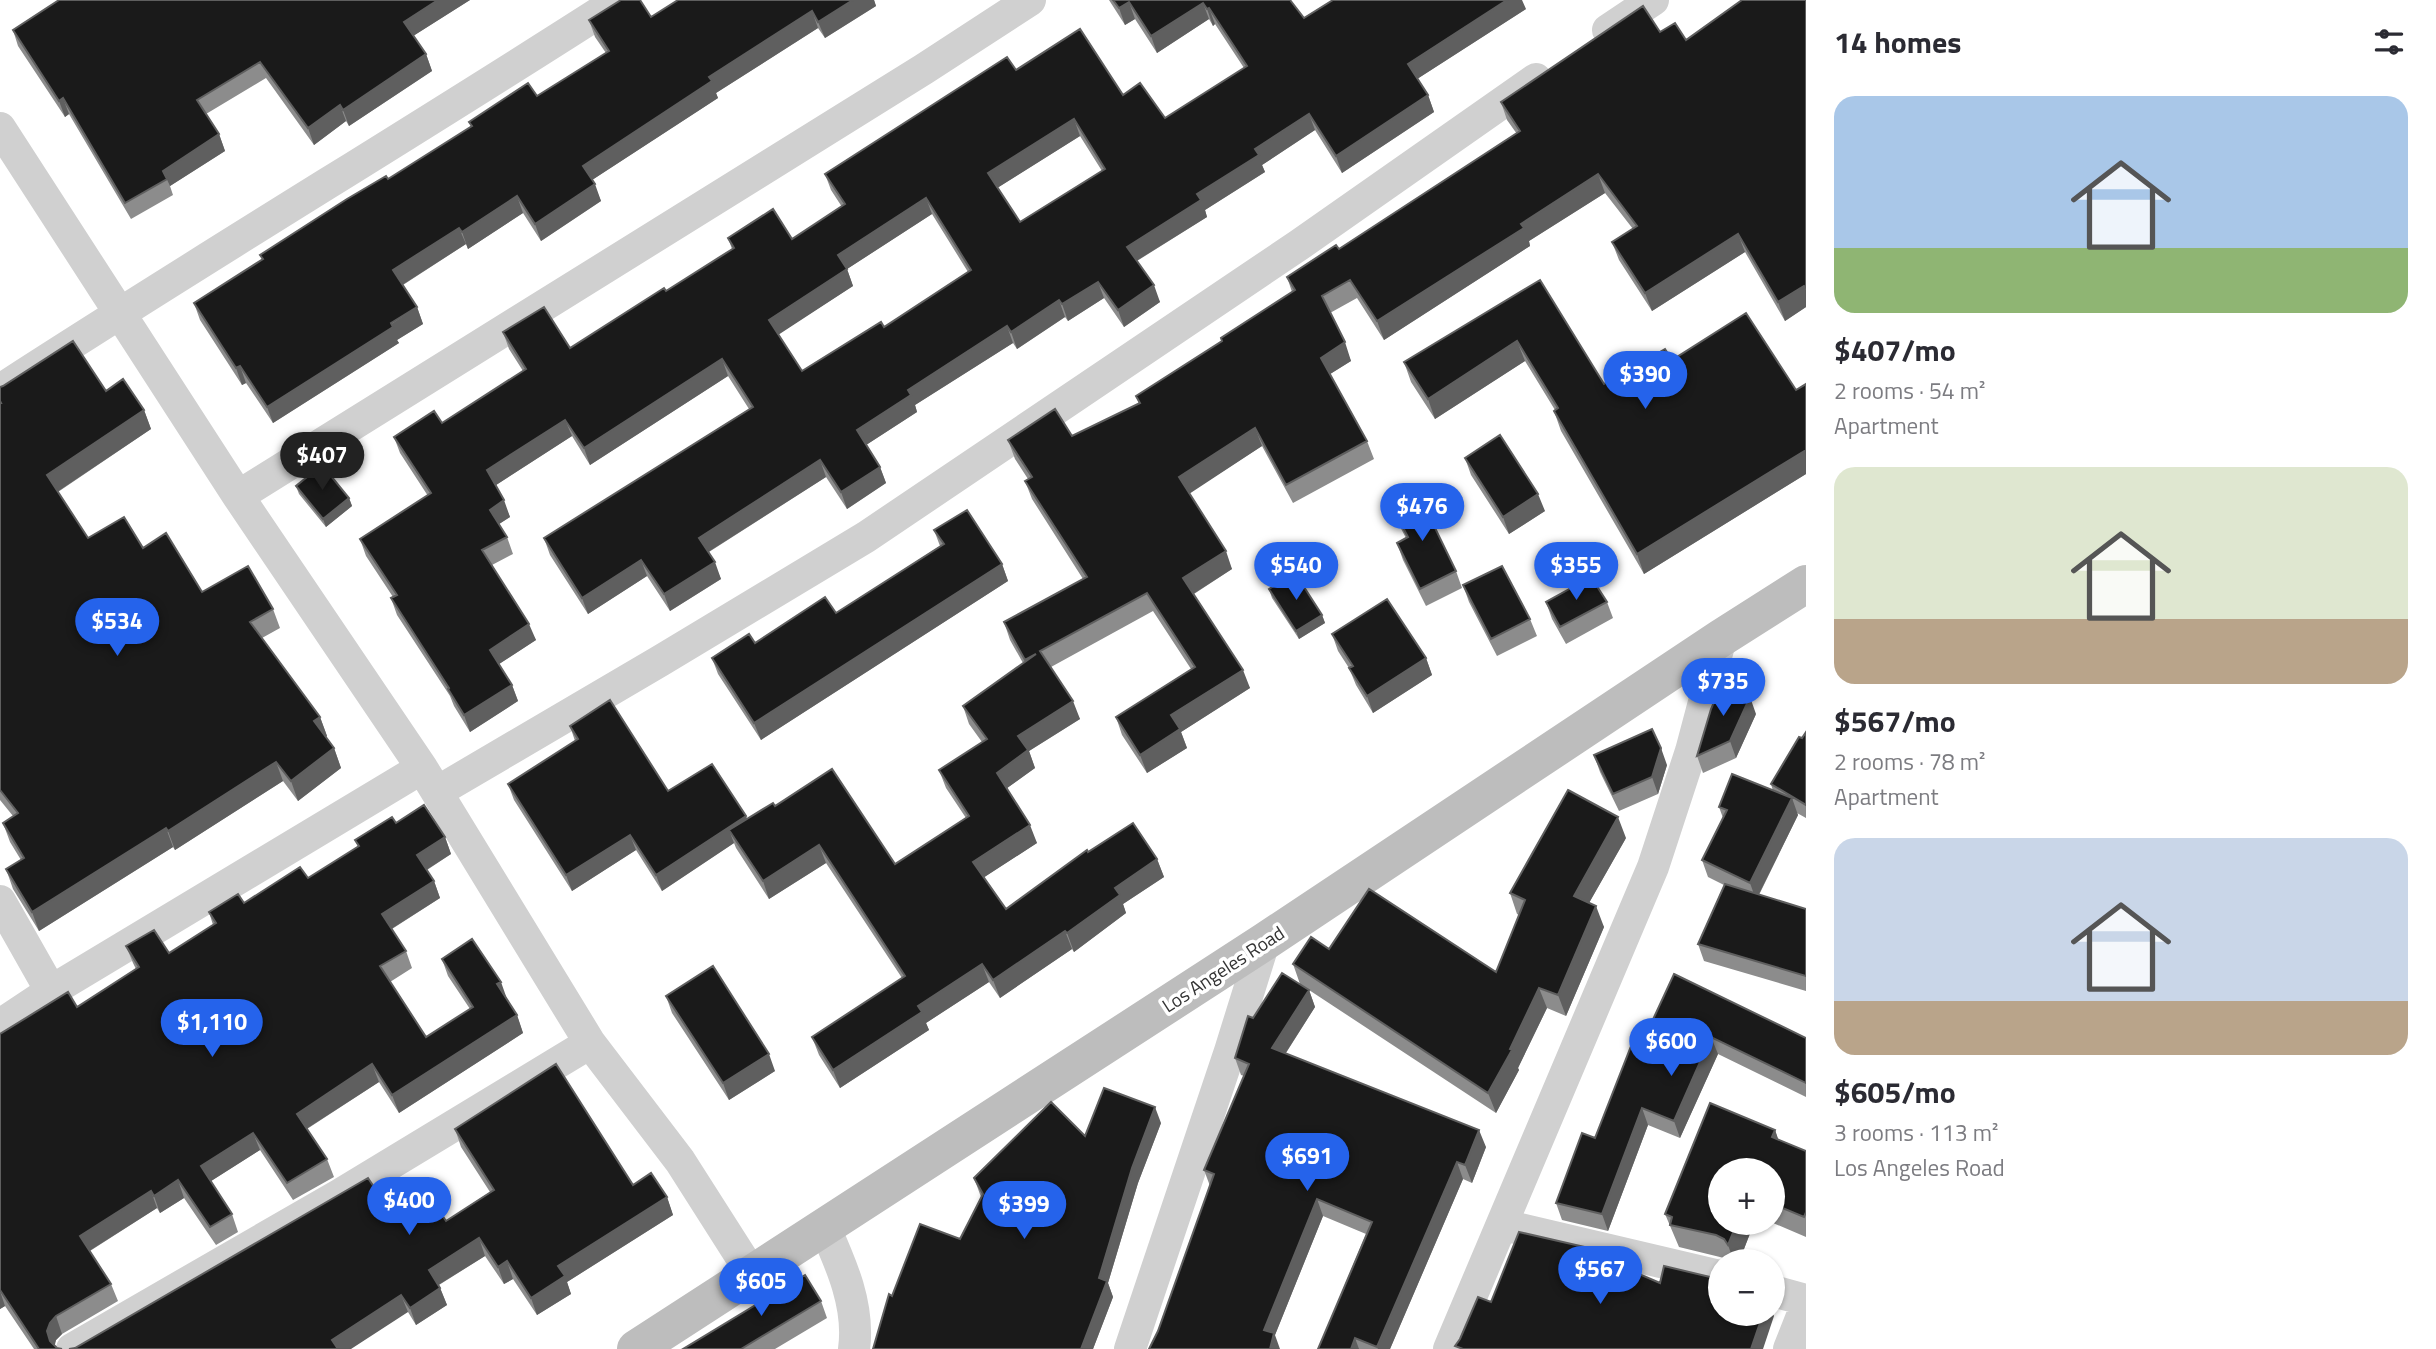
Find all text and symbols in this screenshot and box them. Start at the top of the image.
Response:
text: 14 homes [1834,19,1961,65]
icon: filters [2370,23,2408,61]
icon: home [2058,142,2184,268]
text: $407/mo [1834,327,1956,373]
pin: $390 [1604,352,1686,411]
text: $390 [1619,356,1671,391]
text: 2 rooms · 54 m² [1834,373,1985,408]
text: Apartment [1834,408,1939,443]
pin: $407 [281,433,363,492]
text: $407 [296,437,348,472]
pin: $476 [1381,484,1463,543]
text: $476 [1396,488,1448,523]
icon: home [2058,513,2184,639]
pin: $540 [1255,542,1337,602]
pin: $355 [1535,542,1617,602]
text: $540 [1270,547,1322,582]
text: $355 [1550,547,1602,582]
pin: $534 [76,598,158,658]
text: $534 [91,603,143,638]
pin: $735 [1682,658,1764,718]
text: $735 [1697,663,1749,698]
text: $567/mo [1834,698,1956,744]
text: 2 rooms · 78 m² [1834,744,1985,779]
text: Apartment [1834,779,1939,814]
icon: home [2058,884,2184,1010]
street label: Los Angeles Road [1156,918,1290,1019]
pin: $1,110 [155,1000,269,1059]
text: $1,110 [177,1004,247,1039]
pin: $600 [1630,1018,1712,1078]
text: $600 [1645,1023,1697,1058]
text: $605/mo [1834,1069,1956,1115]
text: 3 rooms · 113 m² [1834,1115,1998,1150]
pin: $691 [1266,1134,1348,1193]
text: $691 [1281,1138,1333,1173]
text: Los Angeles Road [1834,1150,2005,1185]
map controls [1708,1158,1785,1326]
button: + [1708,1158,1785,1235]
pin: $400 [368,1178,450,1237]
text: $400 [383,1182,435,1217]
pin: $399 [983,1182,1065,1241]
text: $399 [998,1186,1050,1221]
pin: $567 [1559,1246,1641,1306]
button: − [1708,1249,1785,1326]
text: $567 [1574,1251,1626,1286]
pin: $605 [720,1258,802,1318]
text: $605 [735,1263,787,1298]

